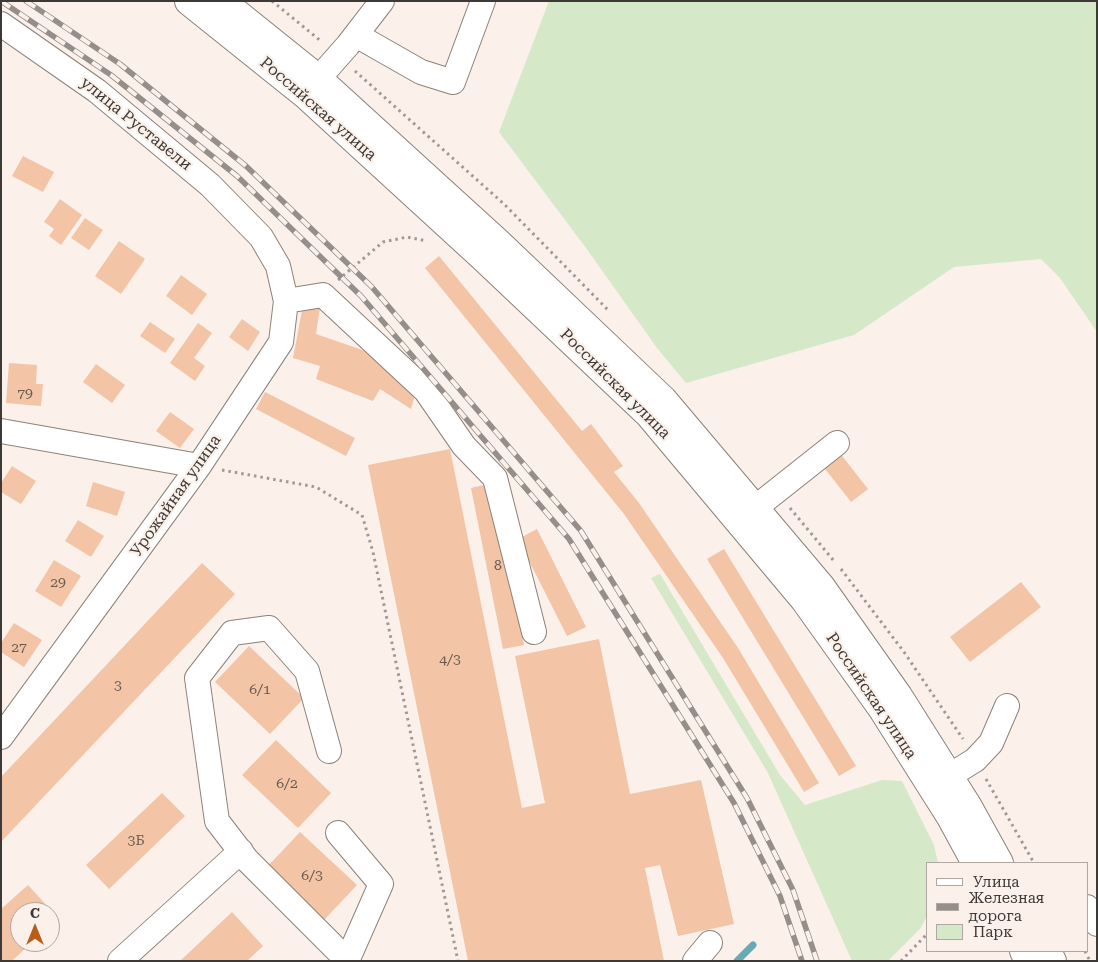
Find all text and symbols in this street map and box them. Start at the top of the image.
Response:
street label: Российская улица [256,53,380,165]
street label: улица Руставели [76,73,196,175]
street label: Российская улица [556,325,674,443]
house number: 79 [17,386,33,402]
street label: Урожайная улица [127,431,225,561]
house number: 8 [494,558,502,574]
house number: 29 [50,575,66,591]
street label: Российская улица [822,629,920,763]
house number: 27 [11,640,27,656]
house number: 4/3 [439,652,461,668]
house number: 3 [114,678,122,694]
house number: 6/1 [249,682,271,698]
house number: 6/2 [276,776,298,792]
house number: 3Б [128,833,144,849]
legend [926,862,1088,952]
house number: 6/3 [301,868,323,884]
text: Улица [973,873,1019,891]
text: Железная дорога [969,889,1044,925]
north arrow [10,902,60,952]
text: С [30,905,40,921]
text: Парк [973,923,1013,941]

